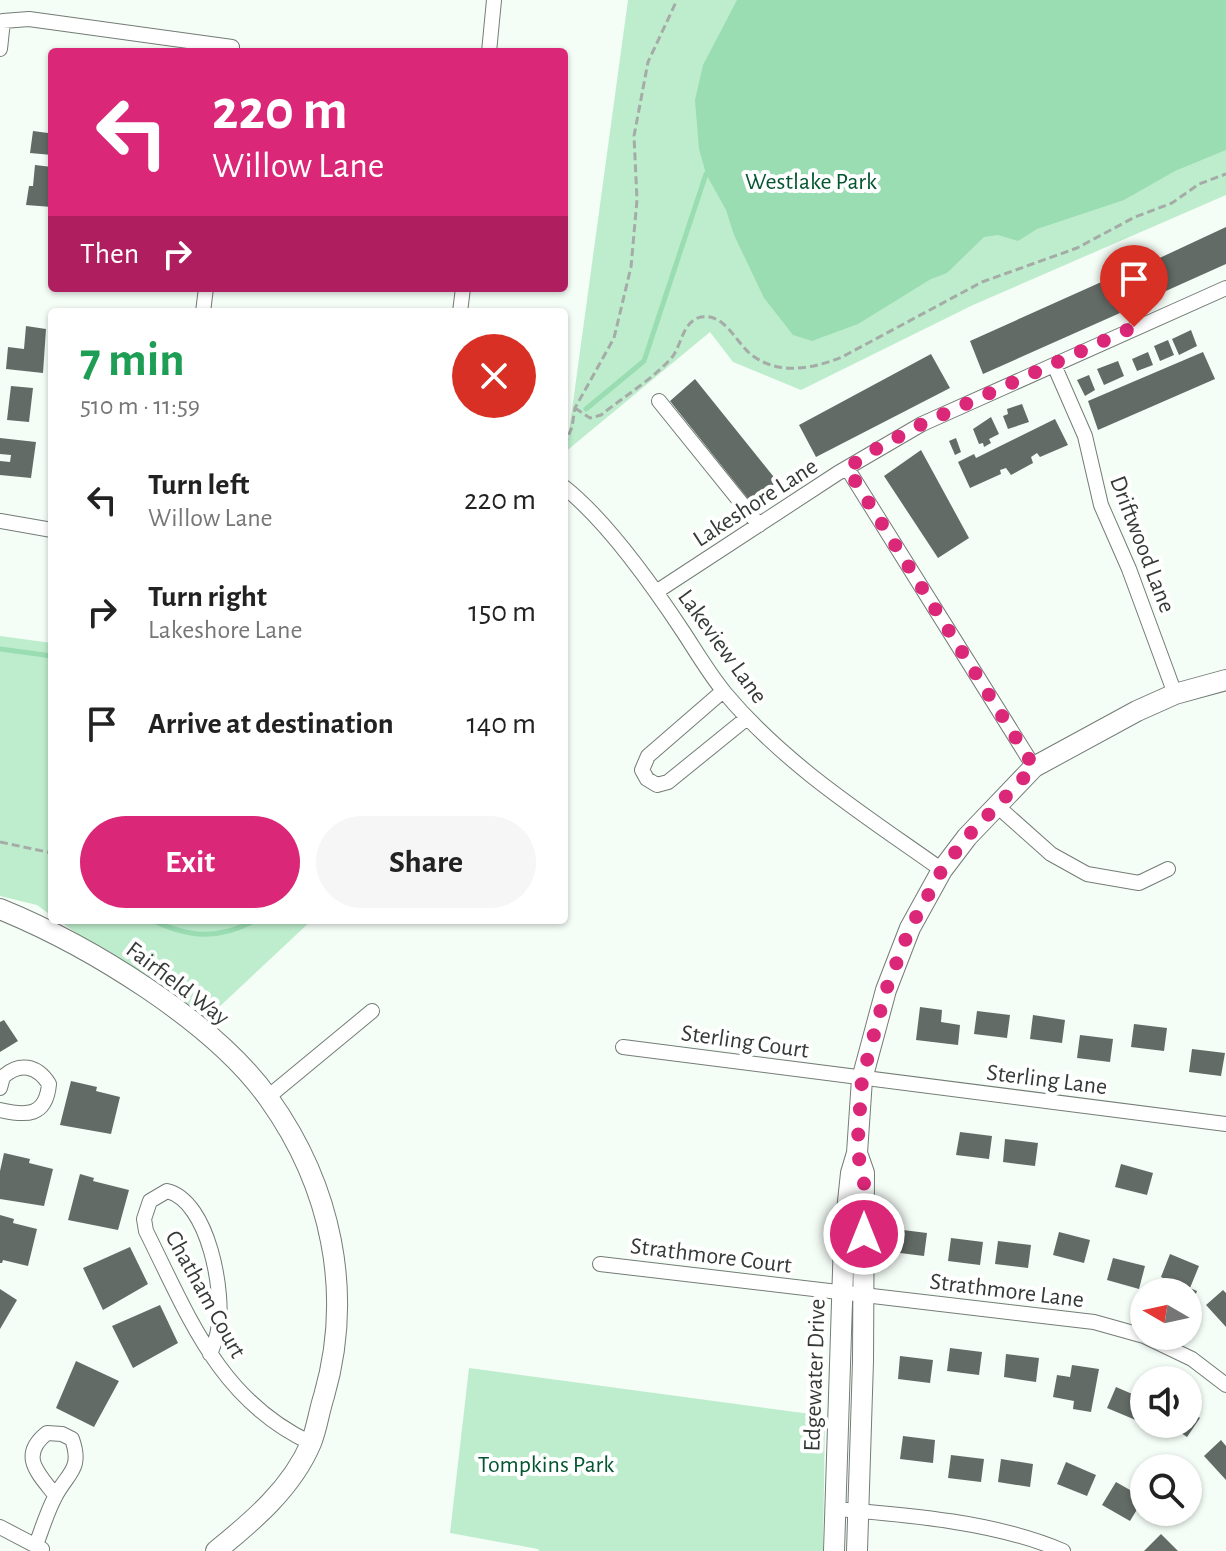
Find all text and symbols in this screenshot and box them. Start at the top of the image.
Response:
icon: left [80,80,184,184]
text: 220 m [212,83,348,139]
text: Willow Lane [212,148,384,184]
park label: Westlake Park [745,170,877,194]
icon: right [155,232,199,276]
text: Then [80,239,139,269]
pin [1100,245,1168,327]
icon: arrive [1112,257,1156,301]
button: close [452,334,536,418]
text: 7 min [80,337,185,385]
text: 510 m · 11:59 [80,393,200,419]
street label: Lakeshore Lane [689,454,822,552]
text: Turn left [148,470,249,500]
street label: Driftwood Lane [1105,473,1179,616]
icon: left [80,478,124,522]
text: 220 m [464,485,536,515]
text: Willow Lane [148,505,273,531]
text: Turn right [148,582,267,612]
street label: Lakeview Lane [673,585,771,708]
icon: right [80,590,124,634]
text: 150 m [468,597,536,627]
text: Lakeshore Lane [148,617,303,643]
icon: arrive [80,702,124,746]
text: Arrive at destination [148,709,394,739]
text: 140 m [466,709,536,739]
button: Exit [80,816,300,908]
button: Share [316,816,536,908]
street label: Fairfield Way [121,937,233,1030]
street label: Sterling Court [680,1021,810,1063]
street label: Sterling Lane [985,1061,1109,1099]
position arrow [822,1192,906,1276]
street label: Chatham Court [160,1227,250,1362]
street label: Strathmore Court [629,1234,793,1278]
street label: Strathmore Lane [928,1270,1085,1312]
north arrow [1130,1278,1202,1350]
map controls [1130,1278,1202,1526]
street label: Edgewater Drive [800,1298,830,1452]
button: sound [1130,1366,1202,1438]
park label: Tompkins Park [478,1453,614,1477]
button: search [1130,1454,1202,1526]

